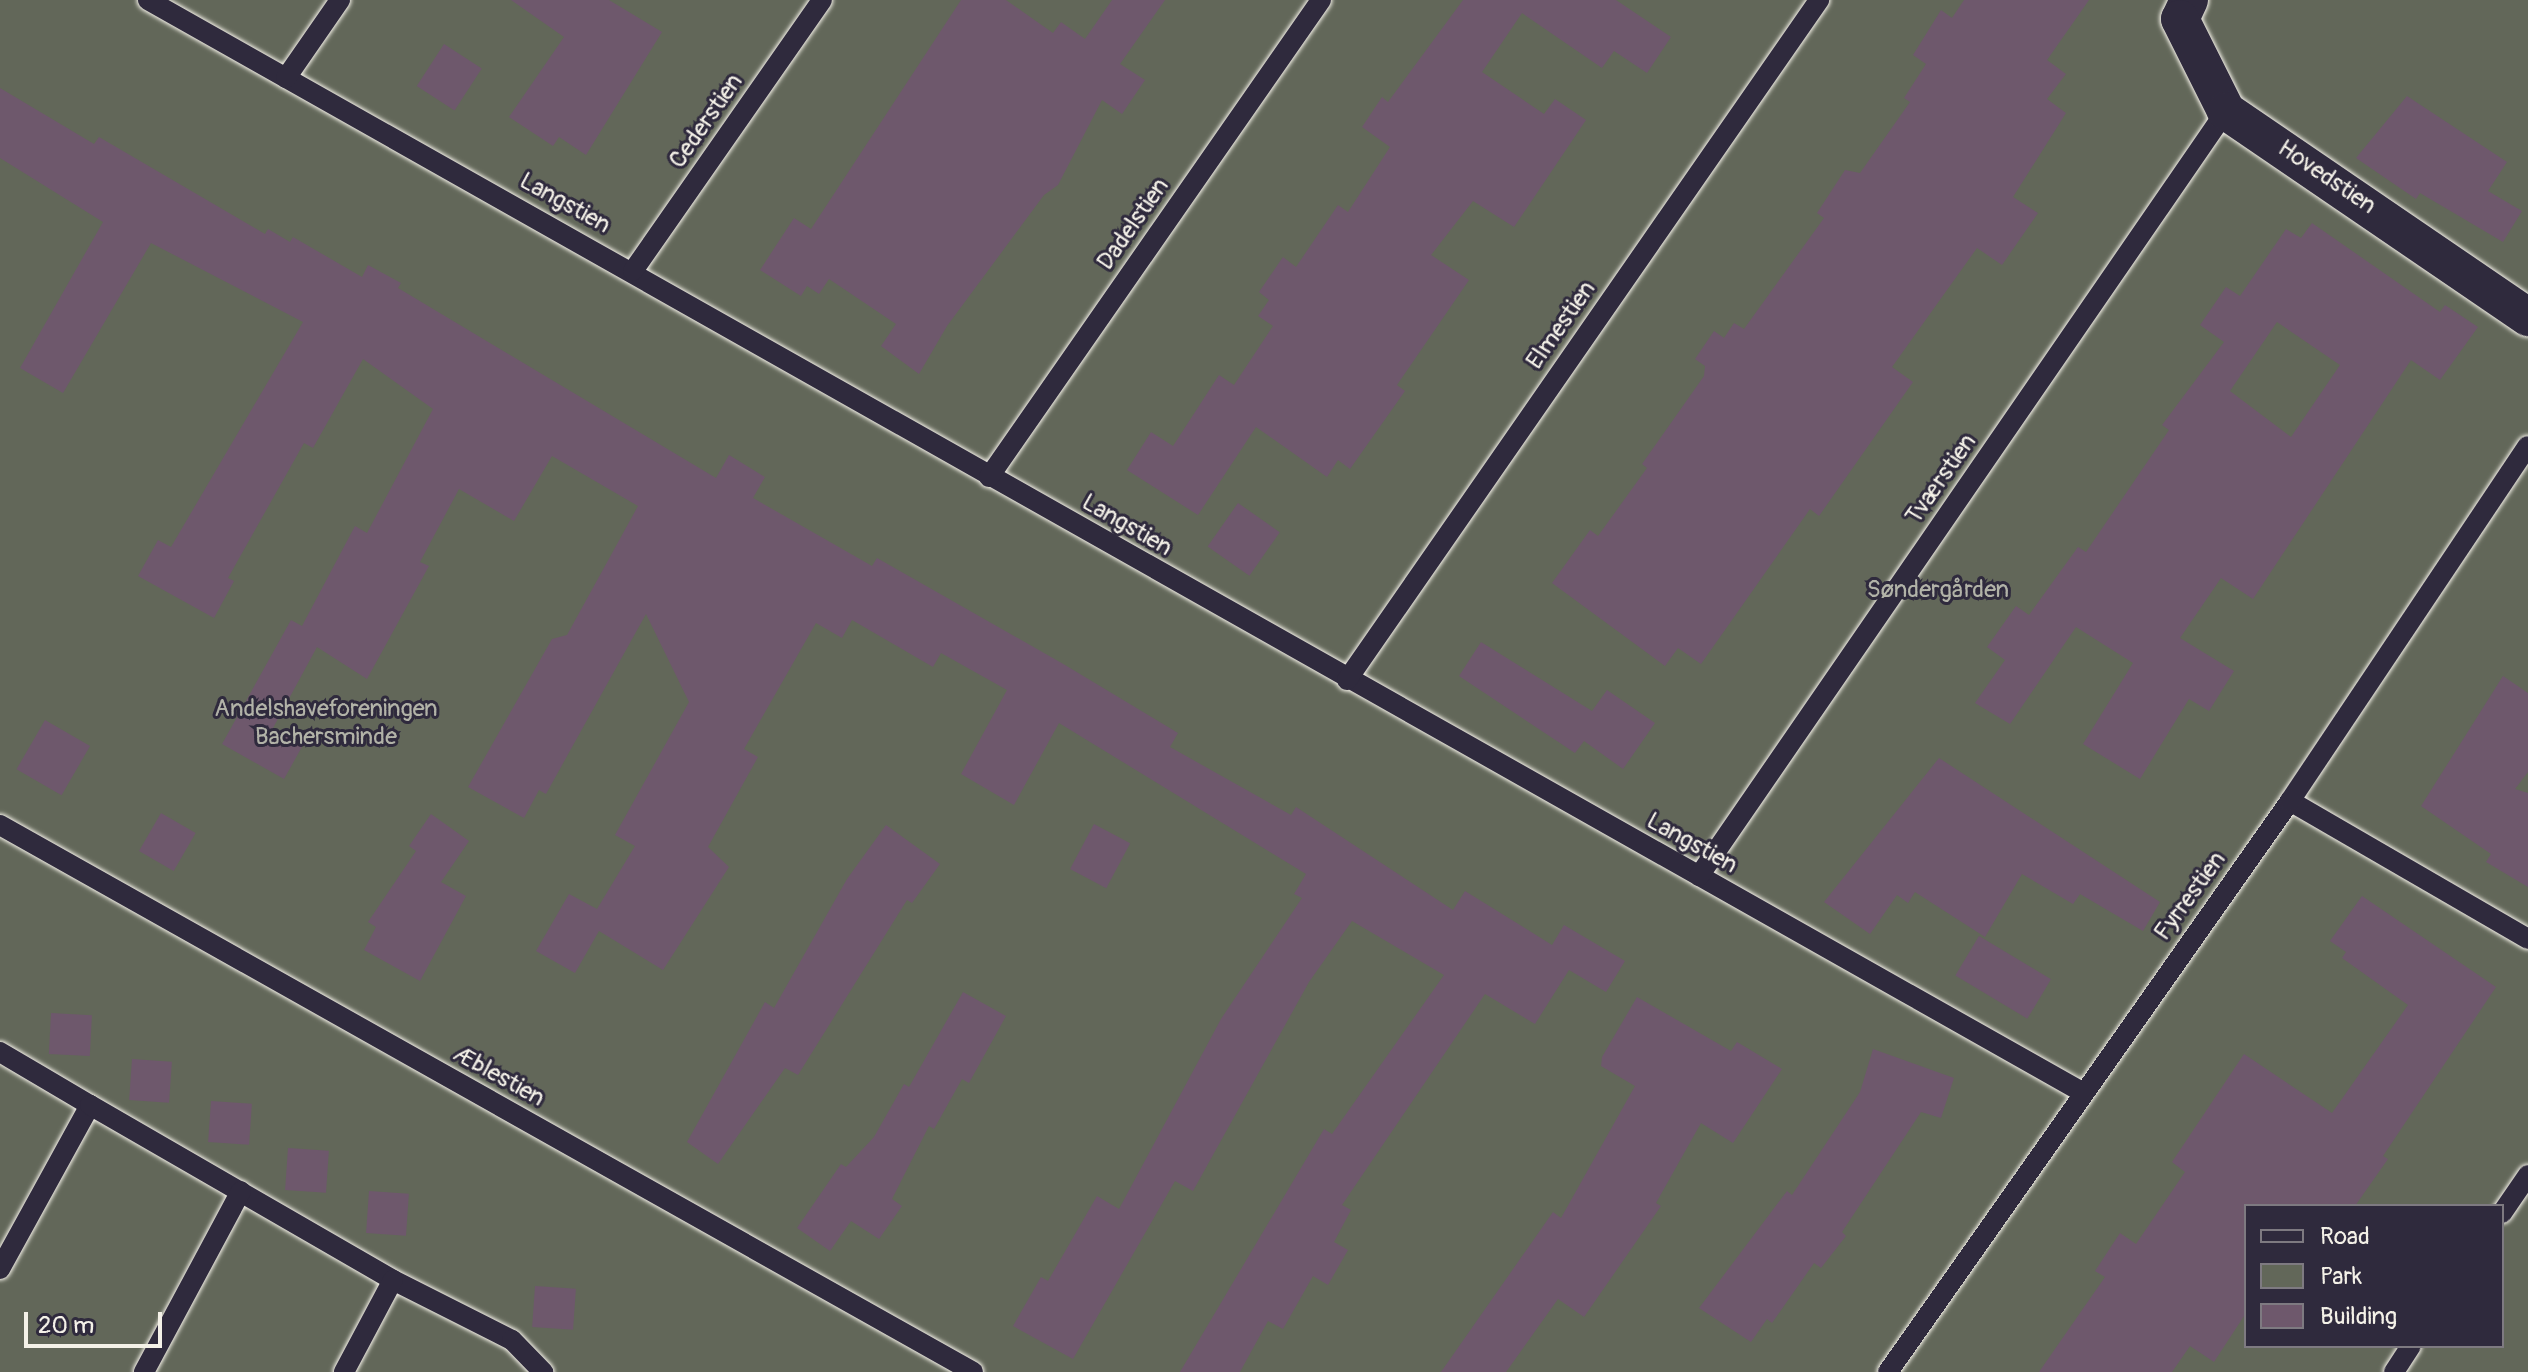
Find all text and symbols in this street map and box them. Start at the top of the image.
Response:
street label: Cederstien [663,68,749,174]
street label: Hovedstien [2272,134,2382,220]
street label: Langstien [515,166,615,240]
street label: Dadelstien [1091,173,1175,275]
street label: Elmestien [1520,275,1602,375]
street label: Tværstien [1900,428,1982,530]
street label: Langstien [1077,488,1177,562]
park label: Søndergården [1867,576,2009,604]
park label: Andelshaveforeningen Bachersminde [214,695,438,751]
street label: Langstien [1642,806,1742,880]
street label: Fyrrestien [2148,846,2232,946]
street label: Æblestien [448,1039,550,1113]
legend [2244,1204,2504,1348]
text: Road [2320,1222,2370,1251]
text: Park [2320,1262,2362,1291]
scale bar [28,1296,166,1346]
text: Building [2320,1302,2397,1331]
text: 20 m [38,1311,94,1340]

